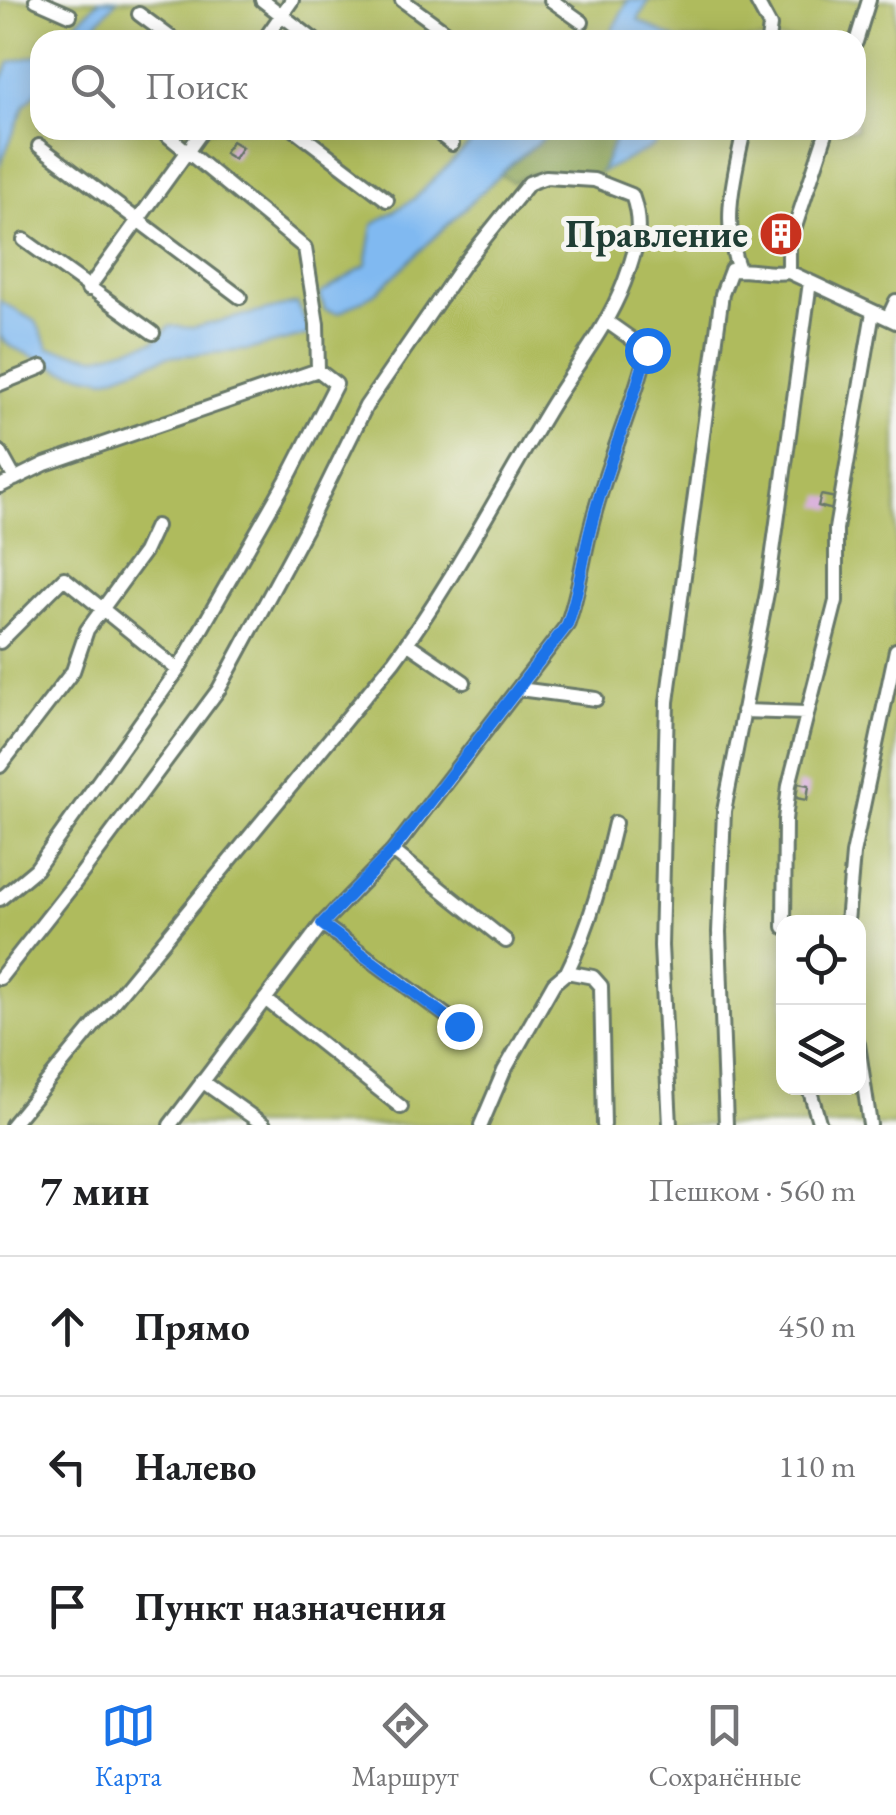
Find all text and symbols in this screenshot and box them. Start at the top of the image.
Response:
search box [30,30,866,140]
icon: search [65,58,120,113]
text: Поиск [145,61,248,110]
place label: Правление [565,209,748,258]
building icon: Правление [758,211,804,257]
route start [625,328,671,374]
map controls [776,915,866,1095]
button: locate [776,915,866,1005]
route end [437,1004,483,1050]
button: layers [776,1005,866,1095]
text: 7 мин [40,1163,149,1218]
text: Пешком · 560 m [648,1169,856,1211]
icon: ahead [40,1299,95,1354]
text: Прямо [135,1302,250,1351]
text: 450 m [779,1305,856,1347]
icon: left [40,1439,95,1494]
text: Налево [135,1442,256,1491]
text: 110 m [779,1445,856,1487]
icon: arrive [40,1579,95,1634]
text: Пункт назначения [135,1582,446,1631]
tab: Карта [95,1698,162,1794]
tab: Маршрут [351,1698,459,1794]
tab: Сохранённые [648,1698,801,1794]

